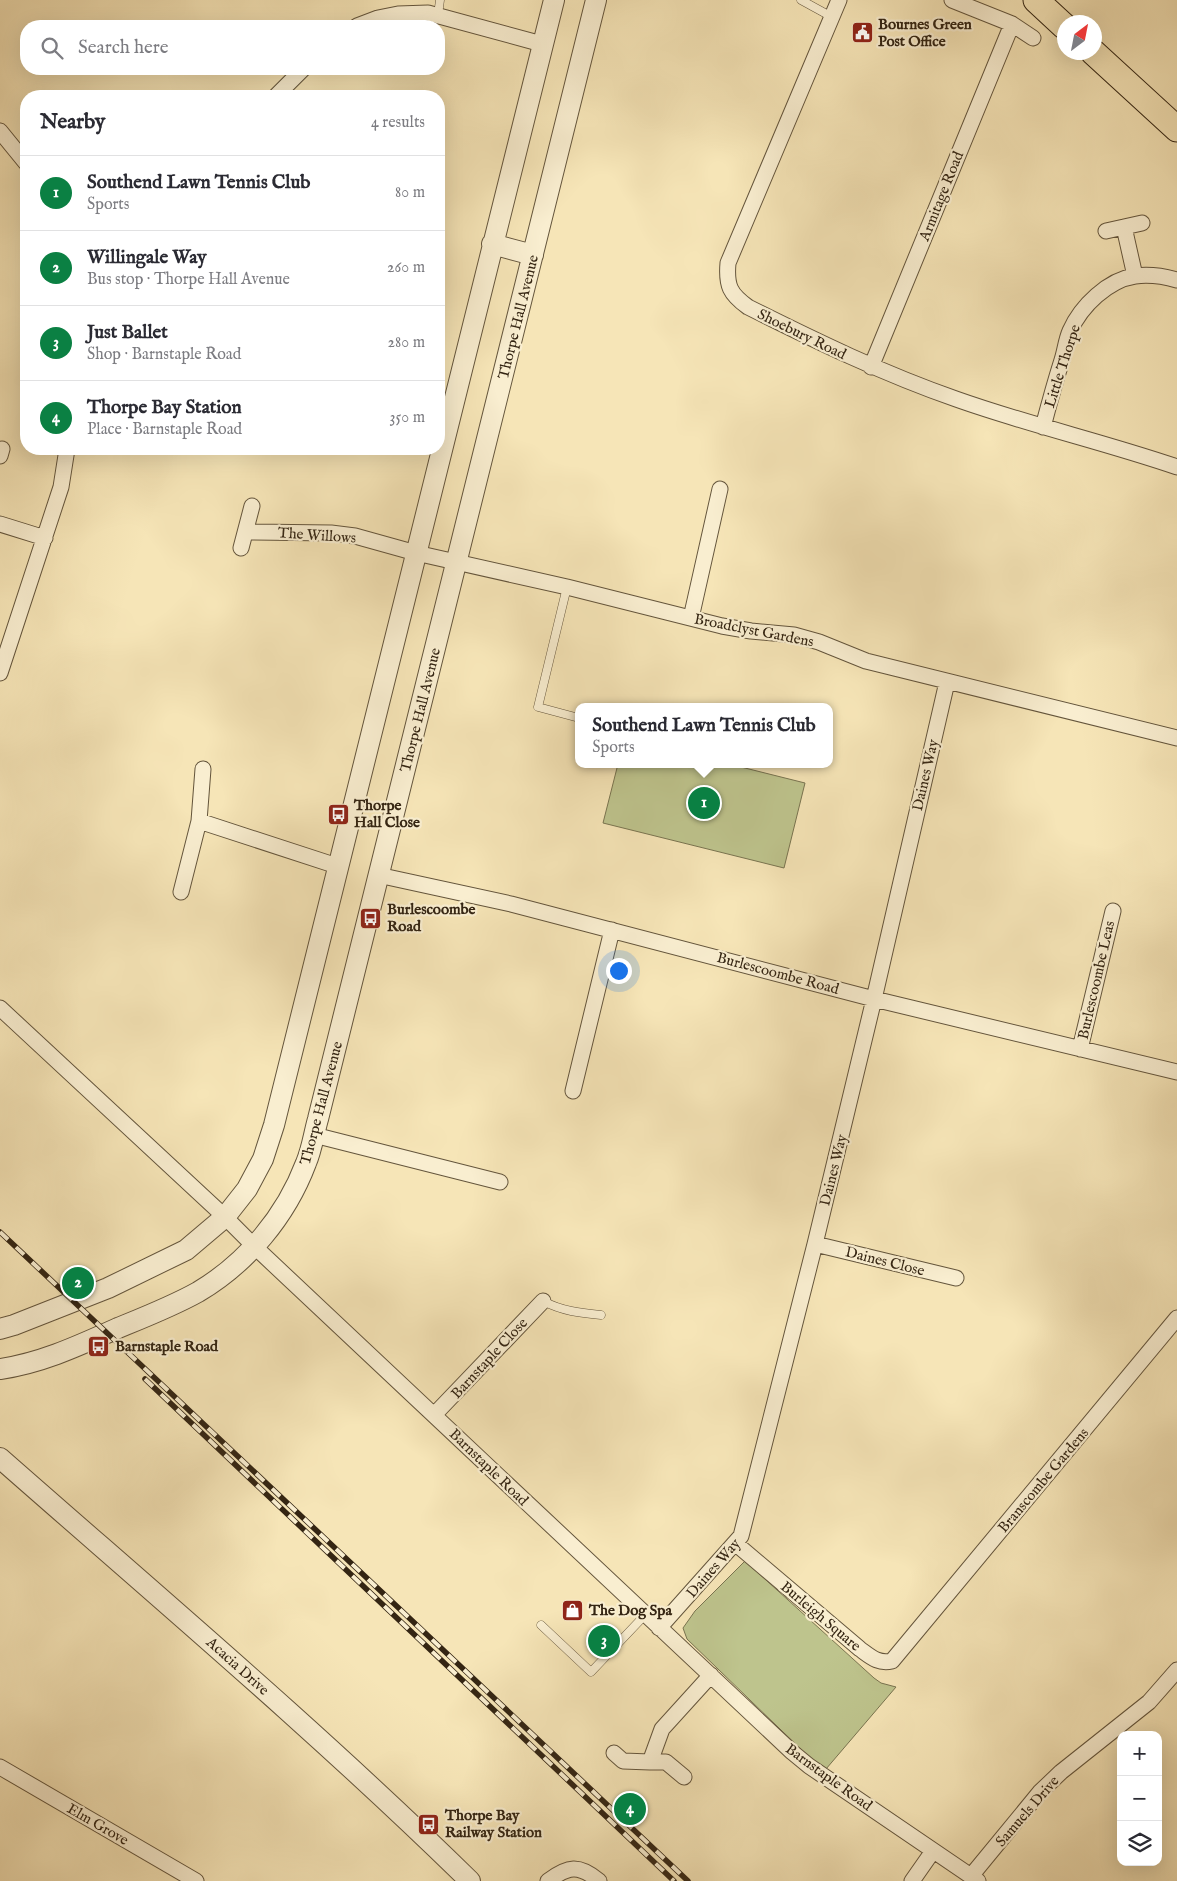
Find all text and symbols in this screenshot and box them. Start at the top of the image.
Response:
place label: Bournes Green Post Office [878,15,972,51]
north arrow [1057,15,1102,60]
search box [20,20,445,75]
public building icon: Bournes Green Post Office [850,21,874,45]
icon: search [38,34,66,62]
text: Search here [78,36,169,60]
text: Nearby [40,109,105,136]
text: 4 results [371,113,425,133]
street label: Armitage Road [914,148,968,245]
text: Southend Lawn Tennis Club [87,171,310,195]
text: 1 [53,183,59,203]
text: 80 m [395,183,425,203]
text: Sports [87,195,129,215]
text: Willingale Way [87,246,207,270]
street label: Thorpe Hall Avenue [494,253,543,381]
text: 2 [52,258,60,278]
text: 260 m [387,258,425,278]
text: Bus stop · Thorpe Hall Avenue [87,270,290,290]
street label: Shoebury Road [754,305,850,365]
text: Just Ballet [87,321,168,345]
street label: Little Thorpe [1040,322,1085,410]
text: 3 [53,333,59,353]
text: 280 m [388,333,425,353]
text: Shop · Barnstaple Road [87,345,241,365]
text: Thorpe Bay Station [87,396,242,420]
text: 4 [52,408,60,428]
text: 350 m [390,408,425,428]
text: Place · Barnstaple Road [87,420,242,440]
street label: The Willows [277,523,357,548]
street label: Broadclyst Gardens [692,610,815,651]
street label: Thorpe Hall Avenue [396,646,445,774]
popup [575,703,833,768]
text: Southend Lawn Tennis Club [592,714,816,738]
street label: Daines Way [908,737,943,813]
text: Sports [592,738,635,758]
pin: 1 [688,784,720,822]
place label: Thorpe Hall Close [353,796,420,832]
bus stop icon: Thorpe Hall Close [326,802,350,826]
place label: Burlescoombe Road [387,900,476,936]
bus stop icon: Burlescoombe Road [359,906,383,930]
street label: Burlescoombe Leas [1074,919,1119,1041]
street label: Burlescoombe Road [715,948,842,999]
your location [606,958,632,984]
street label: Thorpe Hall Avenue [296,1039,347,1167]
street label: Daines Way [815,1132,852,1208]
street label: Daines Close [843,1242,927,1281]
pin: 2 [62,1264,94,1302]
street label: Barnstaple Close [447,1314,532,1403]
bus stop icon: Barnstaple Road [87,1334,111,1358]
place label: Barnstaple Road [115,1337,219,1356]
street label: Branscombe Gardens [994,1424,1093,1537]
street label: Barnstaple Road [445,1425,533,1511]
street label: Daines Way [682,1534,745,1602]
street label: Burleigh Square [777,1577,865,1656]
shop icon: The Dog Spa [561,1598,585,1622]
place label: The Dog Spa [588,1601,672,1620]
pin: 3 [588,1622,620,1660]
street label: Acacia Drive [202,1632,273,1700]
map controls [1117,1731,1162,1866]
button: + [1117,1731,1162,1776]
street label: Barnstaple Road [781,1739,877,1816]
street label: Samuels Drive [991,1772,1063,1851]
button: − [1117,1776,1162,1821]
pin: 4 [614,1790,646,1828]
street label: Elm Grove [63,1799,132,1850]
place label: Thorpe Bay Railway Station [444,1806,542,1842]
bus stop icon: Thorpe Bay Railway Station [417,1812,441,1836]
button: layers [1117,1821,1162,1866]

